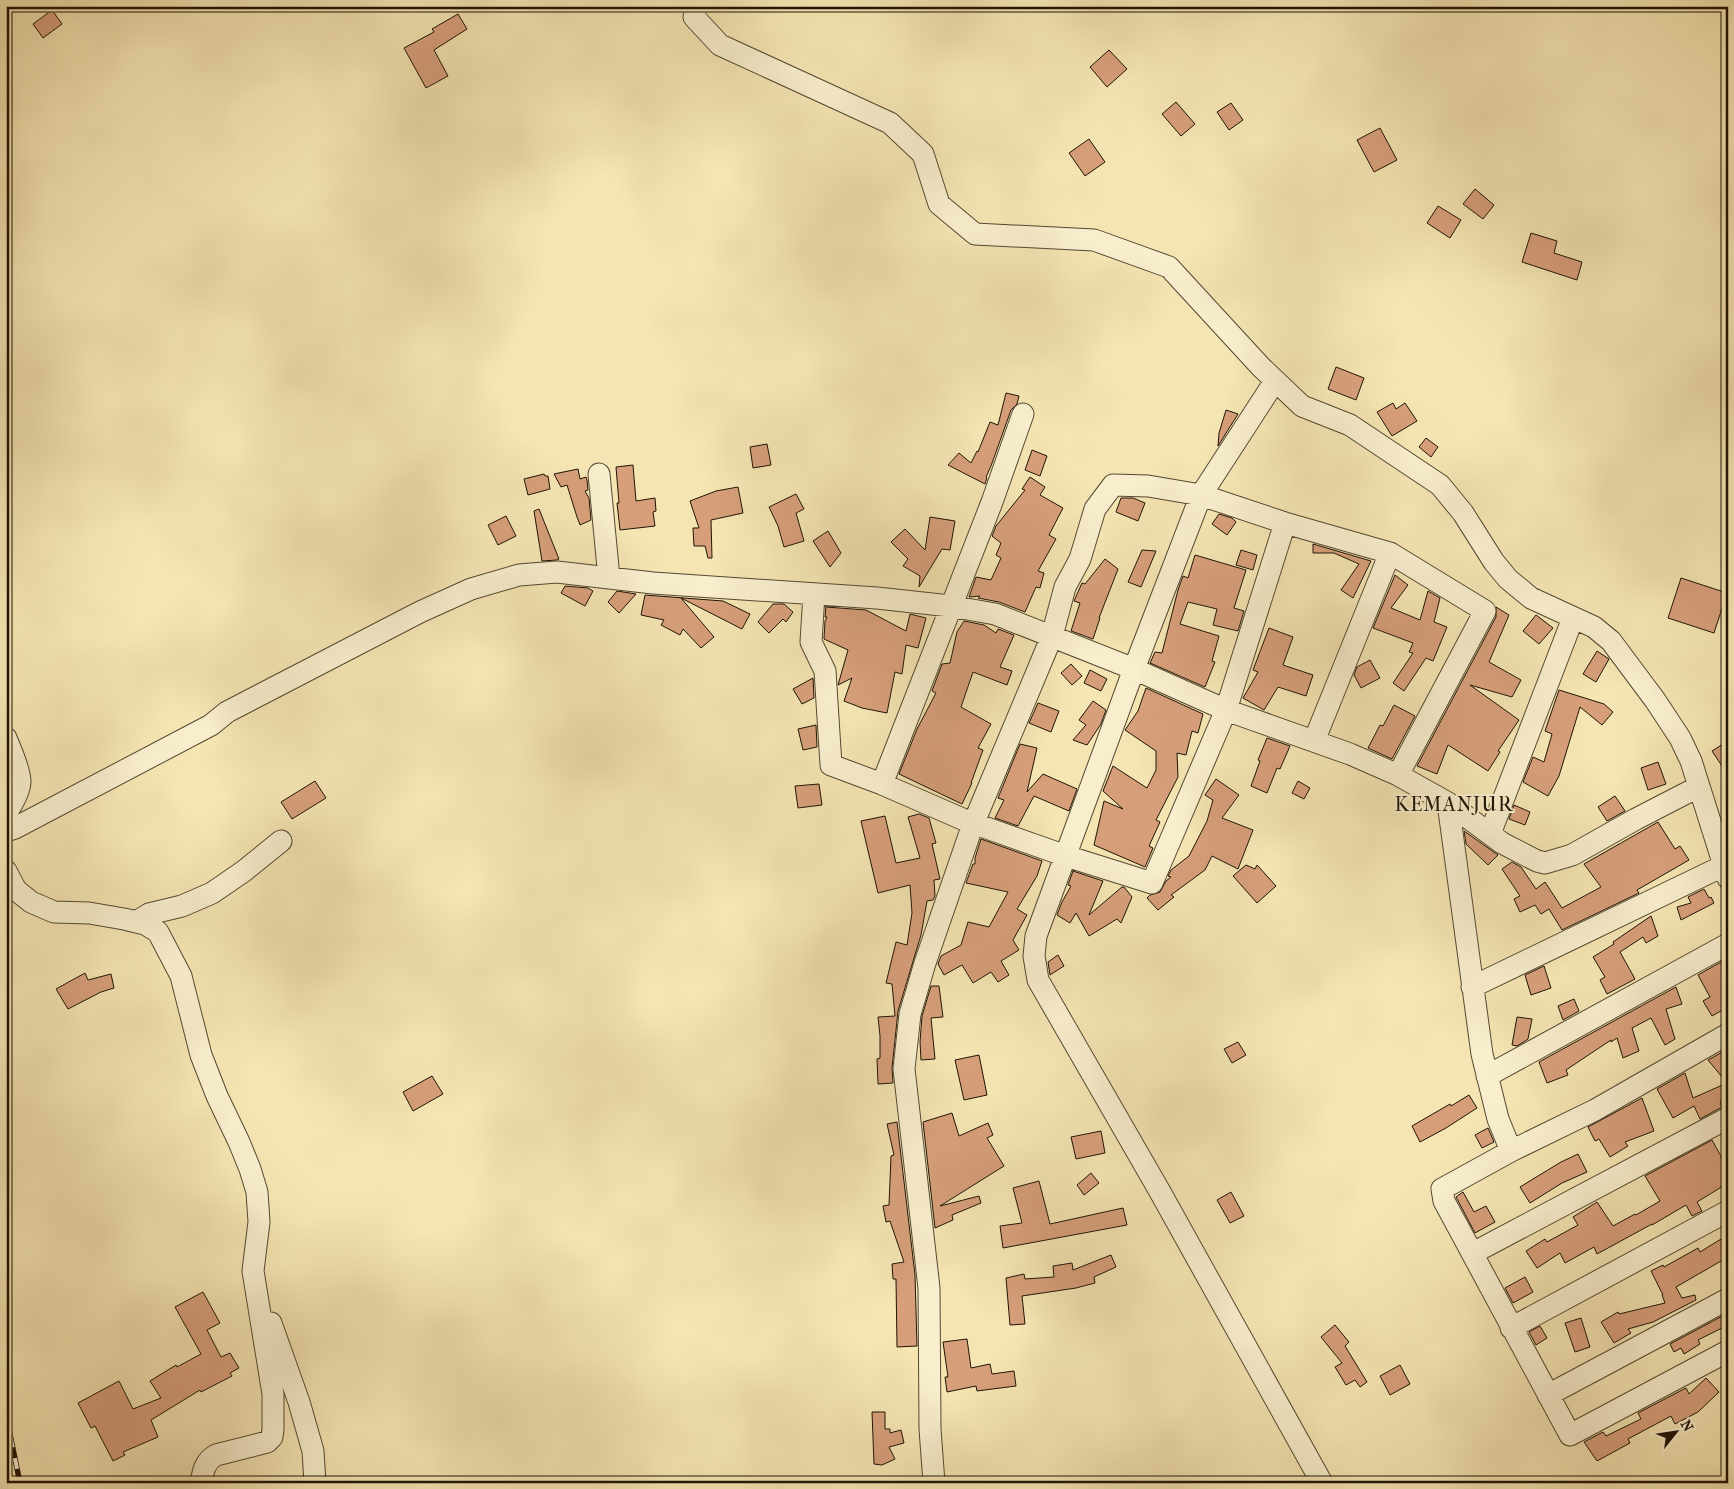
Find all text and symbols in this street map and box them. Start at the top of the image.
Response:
district label: KEMANJUR [1395,793,1514,816]
north arrow [1652,1406,1702,1456]
text: N [1677,1417,1697,1435]

